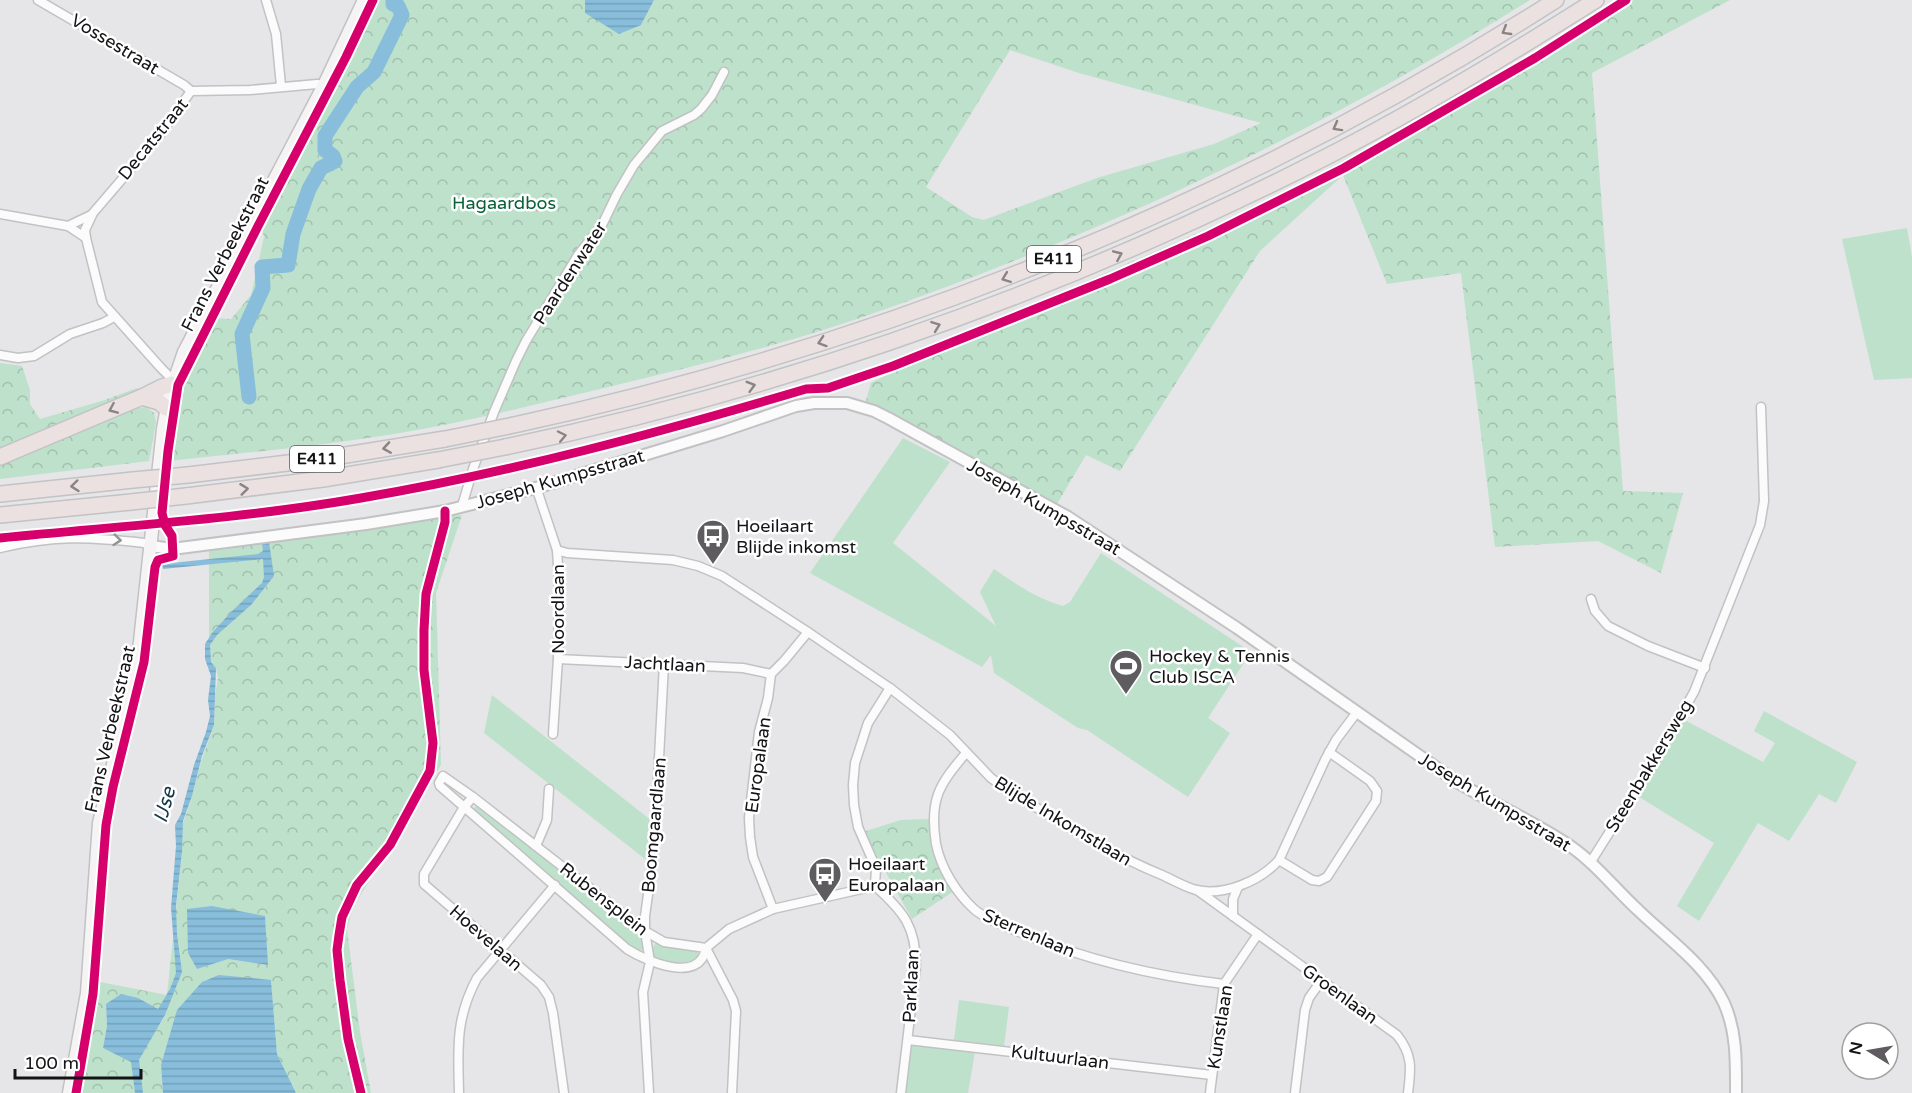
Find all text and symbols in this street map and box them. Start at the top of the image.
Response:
street label: Vossestraat [67,9,163,79]
one-way arrow [1502,24,1512,35]
street label: Decatstraat [113,94,193,184]
one-way arrow [1332,120,1343,132]
street label: Frans Verbeekstraat [176,173,274,335]
park label: Hagaardbos [452,192,556,214]
street label: Paardenwater [528,217,612,329]
road number: E411 [1027,246,1081,272]
one-way arrow [1111,250,1122,262]
one-way arrow [1002,271,1013,283]
one-way arrow [931,321,941,334]
one-way arrow [817,335,828,348]
one-way arrow [746,381,756,394]
one-way arrow [109,402,120,414]
one-way arrow [557,430,567,443]
one-way arrow [382,442,392,454]
street label: Joseph Kumpsstraat [473,444,647,514]
road number: E411 [290,446,344,472]
street label: Joseph Kumpsstraat [963,454,1125,560]
one-way arrow [70,479,79,492]
one-way arrow [240,483,249,496]
place label: Hoeilaart Blijde inkomst [736,515,856,558]
bus stop icon: Hoeilaart Blijde inkomst [695,518,731,565]
one-way arrow [113,533,122,546]
street label: Noordlaan [547,564,569,654]
street label: Frans Verbeekstraat [80,643,140,815]
place label: Hockey & Tennis Club ISCA [1149,645,1290,688]
sports icon: Hockey & Tennis Club ISCA [1108,648,1144,695]
street label: Jachtlaan [624,651,706,677]
street label: Steenbakkersweg [1601,696,1697,836]
street label: Europalaan [740,715,776,815]
street label: Joseph Kumpsstraat [1415,748,1575,856]
street label: Boomgaardlaan [637,756,671,894]
street label: Blijde Inkomstlaan [990,771,1136,871]
water label: IJse [149,783,182,825]
place label: Hoeilaart Europalaan [848,853,945,896]
bus stop icon: Hoeilaart Europalaan [807,856,843,903]
street label: Rubensplein [555,858,653,940]
street label: Hoevelaan [445,900,527,976]
street label: Sterrenlaan [980,904,1078,962]
street label: Parklaan [898,948,924,1024]
street label: Groenlaan [1298,959,1382,1029]
street label: Kunstlaan [1202,983,1238,1071]
north arrow [1840,1021,1900,1081]
street label: Kultuurlaan [1010,1040,1110,1074]
text: N [1845,1040,1867,1057]
scale bar [15,1042,141,1080]
text: 100 m [24,1052,79,1074]

